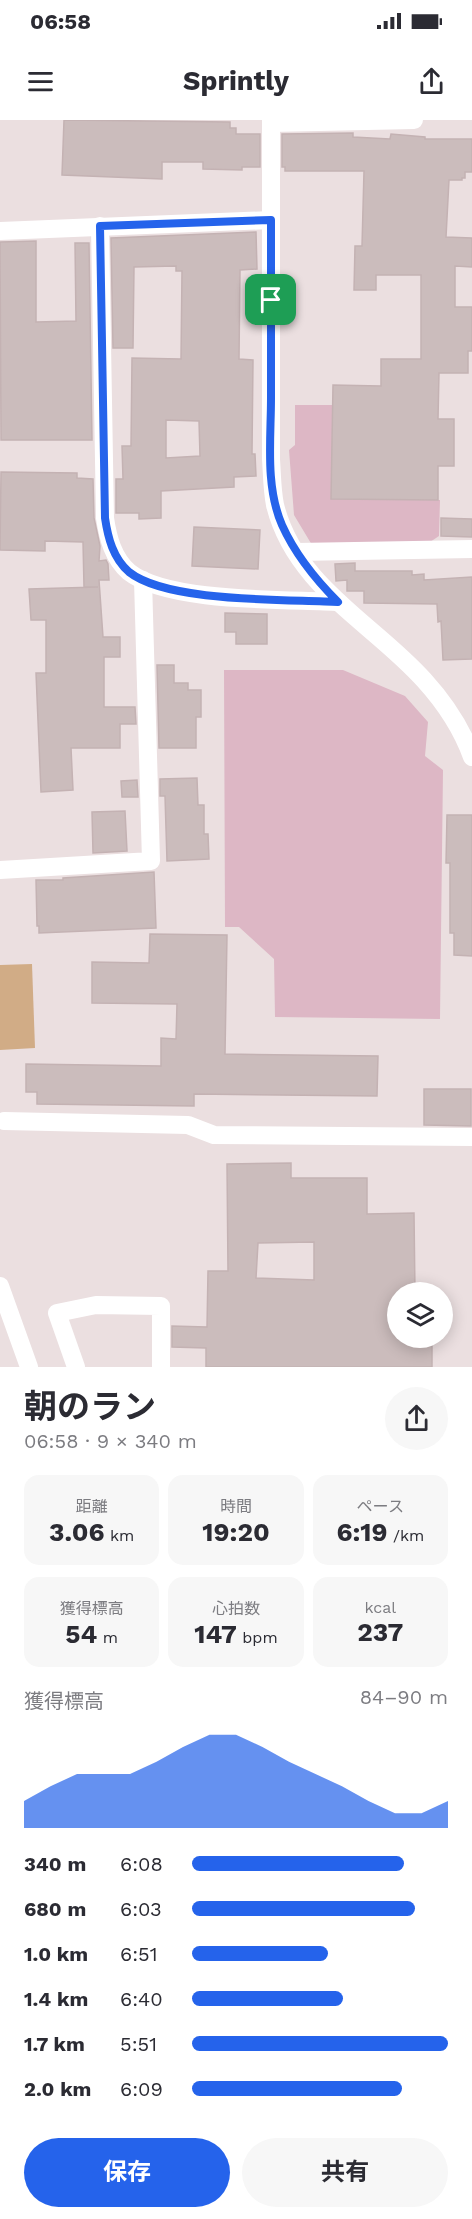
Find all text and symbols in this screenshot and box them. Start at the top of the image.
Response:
text: 06:58 [30,9,91,34]
icon: menu [24,65,57,98]
text: Sprintly [183,65,289,97]
icon: share [415,65,448,98]
pin [245,274,296,325]
icon: arrive [254,283,287,316]
map controls [387,1282,453,1348]
button: layers [387,1282,453,1348]
text: 朝のラン [24,1387,156,1426]
button: share [385,1387,448,1450]
text: 06:58 · 9 × 340 m [24,1429,197,1453]
text: 距離 [76,1497,108,1516]
text: 時間 [220,1497,252,1516]
text: ペース [357,1497,404,1516]
text: 3.06 [49,1517,105,1547]
text: 19:20 [202,1517,270,1547]
text: 6:19 [336,1517,387,1547]
text: km [105,1526,134,1545]
text: /km [387,1526,424,1545]
text: kcal [364,1598,396,1617]
text: 獲得標高 [60,1599,124,1618]
text: 心拍数 [212,1599,260,1618]
text: 237 [357,1617,403,1647]
text: 54 [65,1619,97,1649]
text: 147 [194,1619,237,1649]
text: m [97,1628,118,1647]
text: bpm [237,1628,278,1647]
text: 84–90 m [360,1685,448,1709]
text: 獲得標高 [24,1689,104,1713]
text: 340 m [24,1852,86,1876]
text: 6:08 [120,1852,163,1876]
text: 680 m [24,1897,86,1921]
text: 6:03 [120,1897,162,1921]
text: 1.0 km [24,1942,88,1966]
text: 6:51 [120,1942,158,1966]
text: 1.4 km [24,1987,88,2011]
text: 6:40 [120,1987,163,2011]
text: 1.7 km [24,2032,85,2056]
text: 5:51 [120,2032,157,2056]
text: 2.0 km [24,2077,91,2101]
text: 6:09 [120,2077,163,2101]
button: 保存 [24,2138,230,2207]
button: 共有 [242,2138,448,2207]

